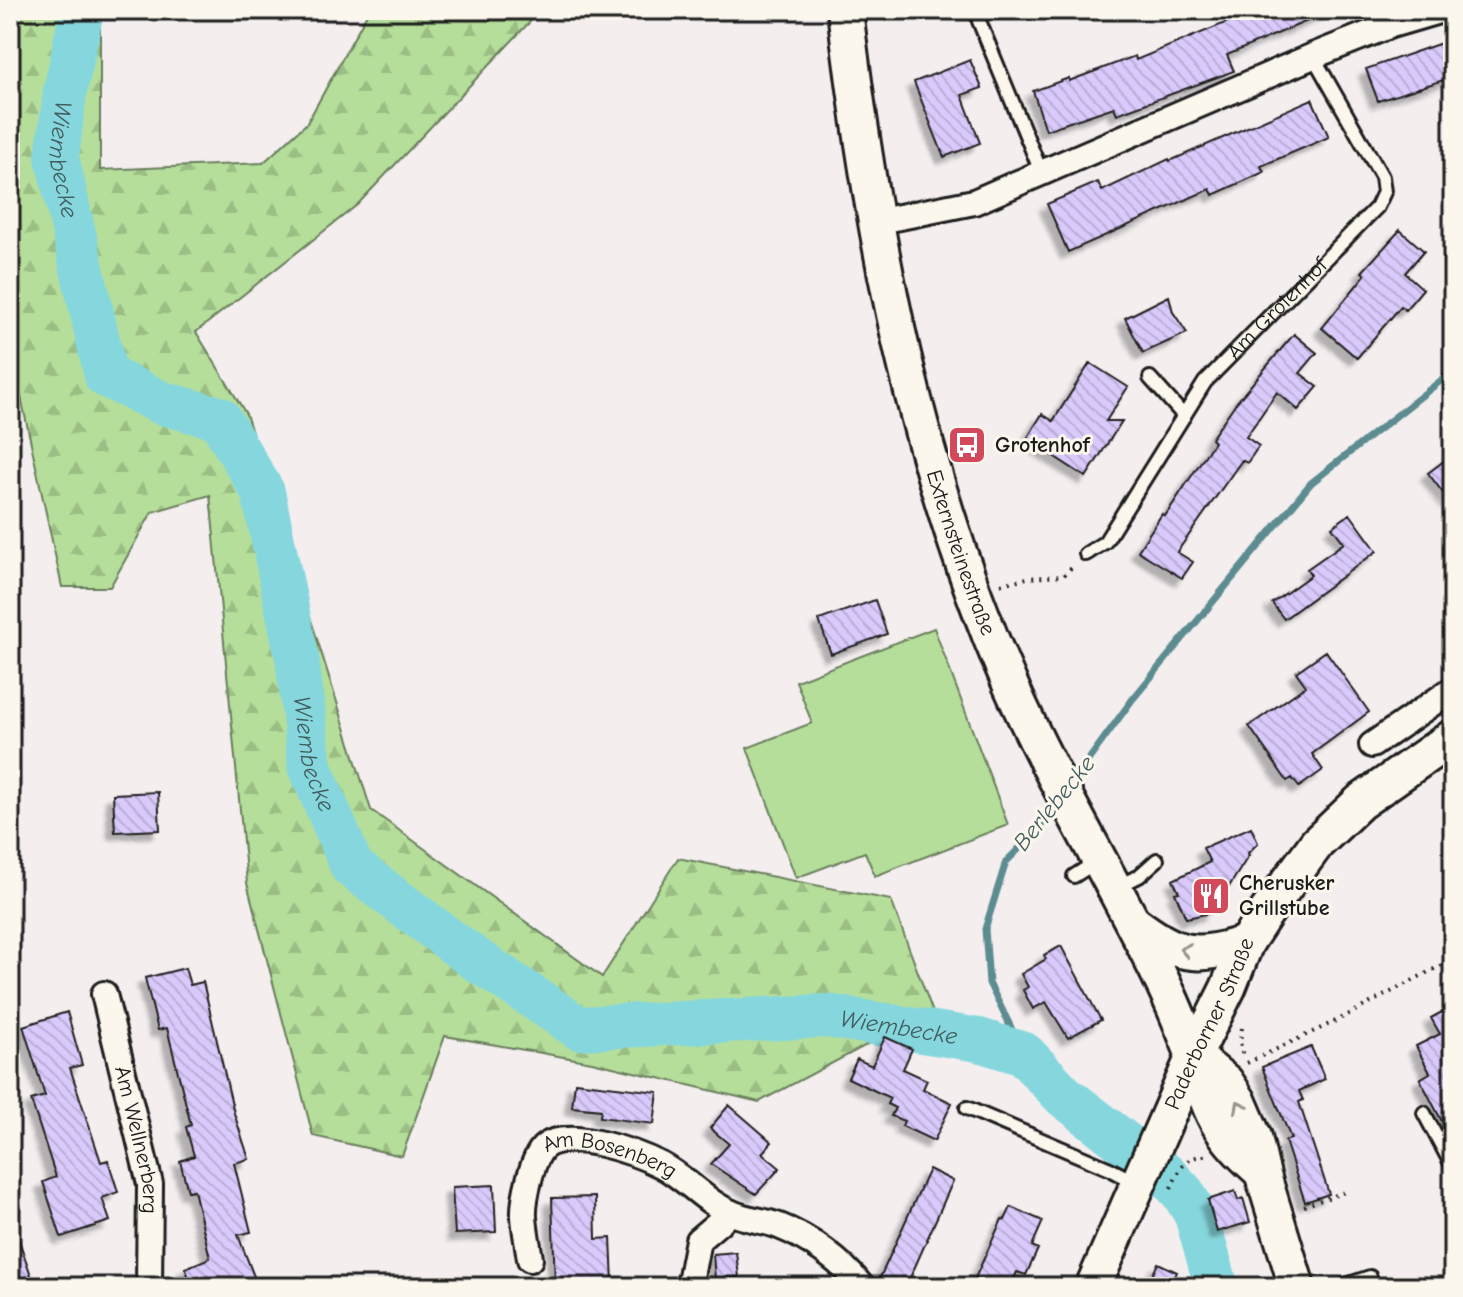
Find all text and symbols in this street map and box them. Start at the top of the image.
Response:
water label: Wiembecke [43,99,84,221]
street label: Am Grotenhof [1221,251,1334,365]
bus stop icon: Grotenhof [946,424,988,466]
place label: Grotenhof [995,432,1091,458]
street label: Externsteinestraße [921,467,1001,639]
water label: Wiembecke [288,694,341,816]
water label: Berlebecke [1007,750,1101,856]
place label: Cherusker Grillstube [1239,870,1334,921]
restaurant icon: Cherusker Grillstube [1190,875,1232,917]
street label: Paderborner Straße [1159,934,1260,1114]
one-way arrow [1178,943,1192,960]
water label: Wiembecke [838,1004,960,1050]
street label: Am Wellnerberg [109,1063,163,1214]
one-way arrow [1234,1100,1250,1115]
street label: Am Bosenberg [538,1126,682,1184]

